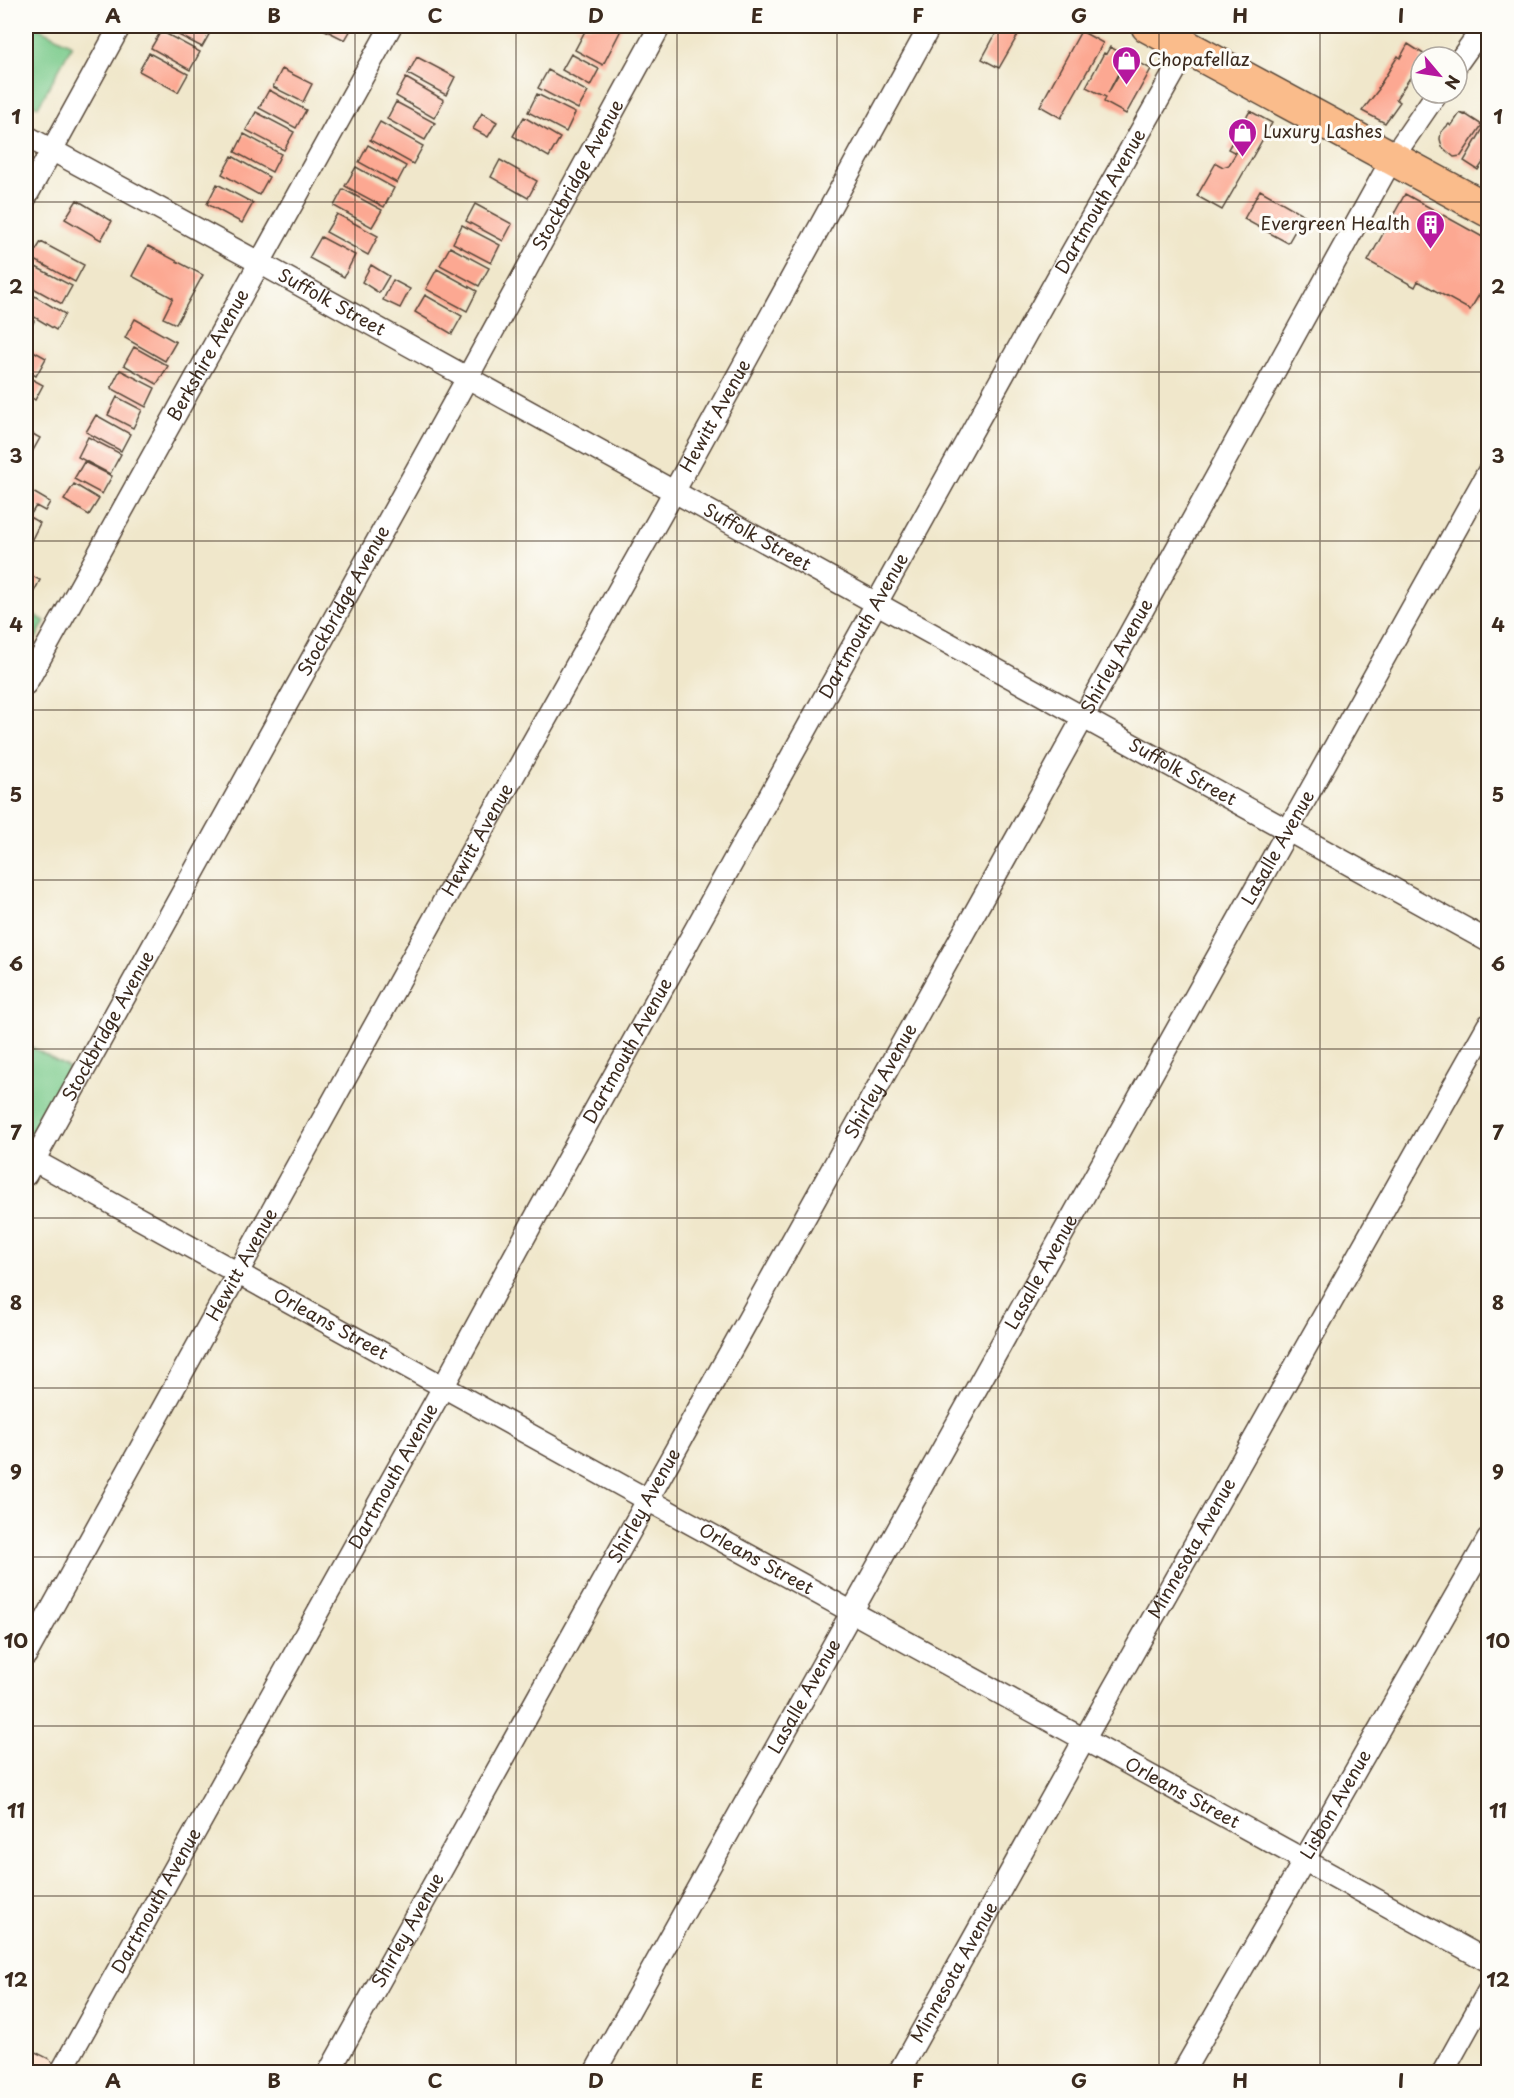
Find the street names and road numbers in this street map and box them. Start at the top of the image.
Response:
street label: Stockbridge Avenue [524,94,629,255]
street label: Dartmouth Avenue [1047,123,1151,278]
street label: Suffolk Street [274,261,391,342]
street label: Berkshire Avenue [160,283,255,425]
street label: Hewitt Avenue [672,354,756,477]
street label: Suffolk Street [699,495,817,577]
street label: Stockbridge Avenue [290,520,395,681]
street label: Dartmouth Avenue [811,547,914,703]
street label: Shirley Avenue [1073,593,1158,718]
street label: Suffolk Street [1124,730,1242,812]
street label: Hewitt Avenue [434,778,519,900]
street label: Lasalle Avenue [1234,784,1320,909]
street label: Stockbridge Avenue [54,945,160,1106]
street label: Dartmouth Avenue [575,972,678,1128]
street label: Shirley Avenue [837,1018,923,1143]
street label: Hewitt Avenue [199,1203,283,1325]
street label: Lasalle Avenue [997,1209,1083,1334]
street label: Orleans Street [269,1280,394,1366]
street label: Dartmouth Avenue [341,1398,444,1554]
street label: Shirley Avenue [600,1442,686,1568]
street label: Minnesota Avenue [1140,1472,1241,1623]
street label: Orleans Street [694,1515,819,1601]
street label: Lasalle Avenue [760,1633,846,1758]
street label: Lisbon Avenue [1293,1744,1377,1864]
street label: Orleans Street [1120,1749,1245,1834]
street label: Dartmouth Avenue [104,1822,207,1978]
street label: Shirley Avenue [364,1867,450,1992]
street label: Minnesota Avenue [903,1896,1003,2047]

